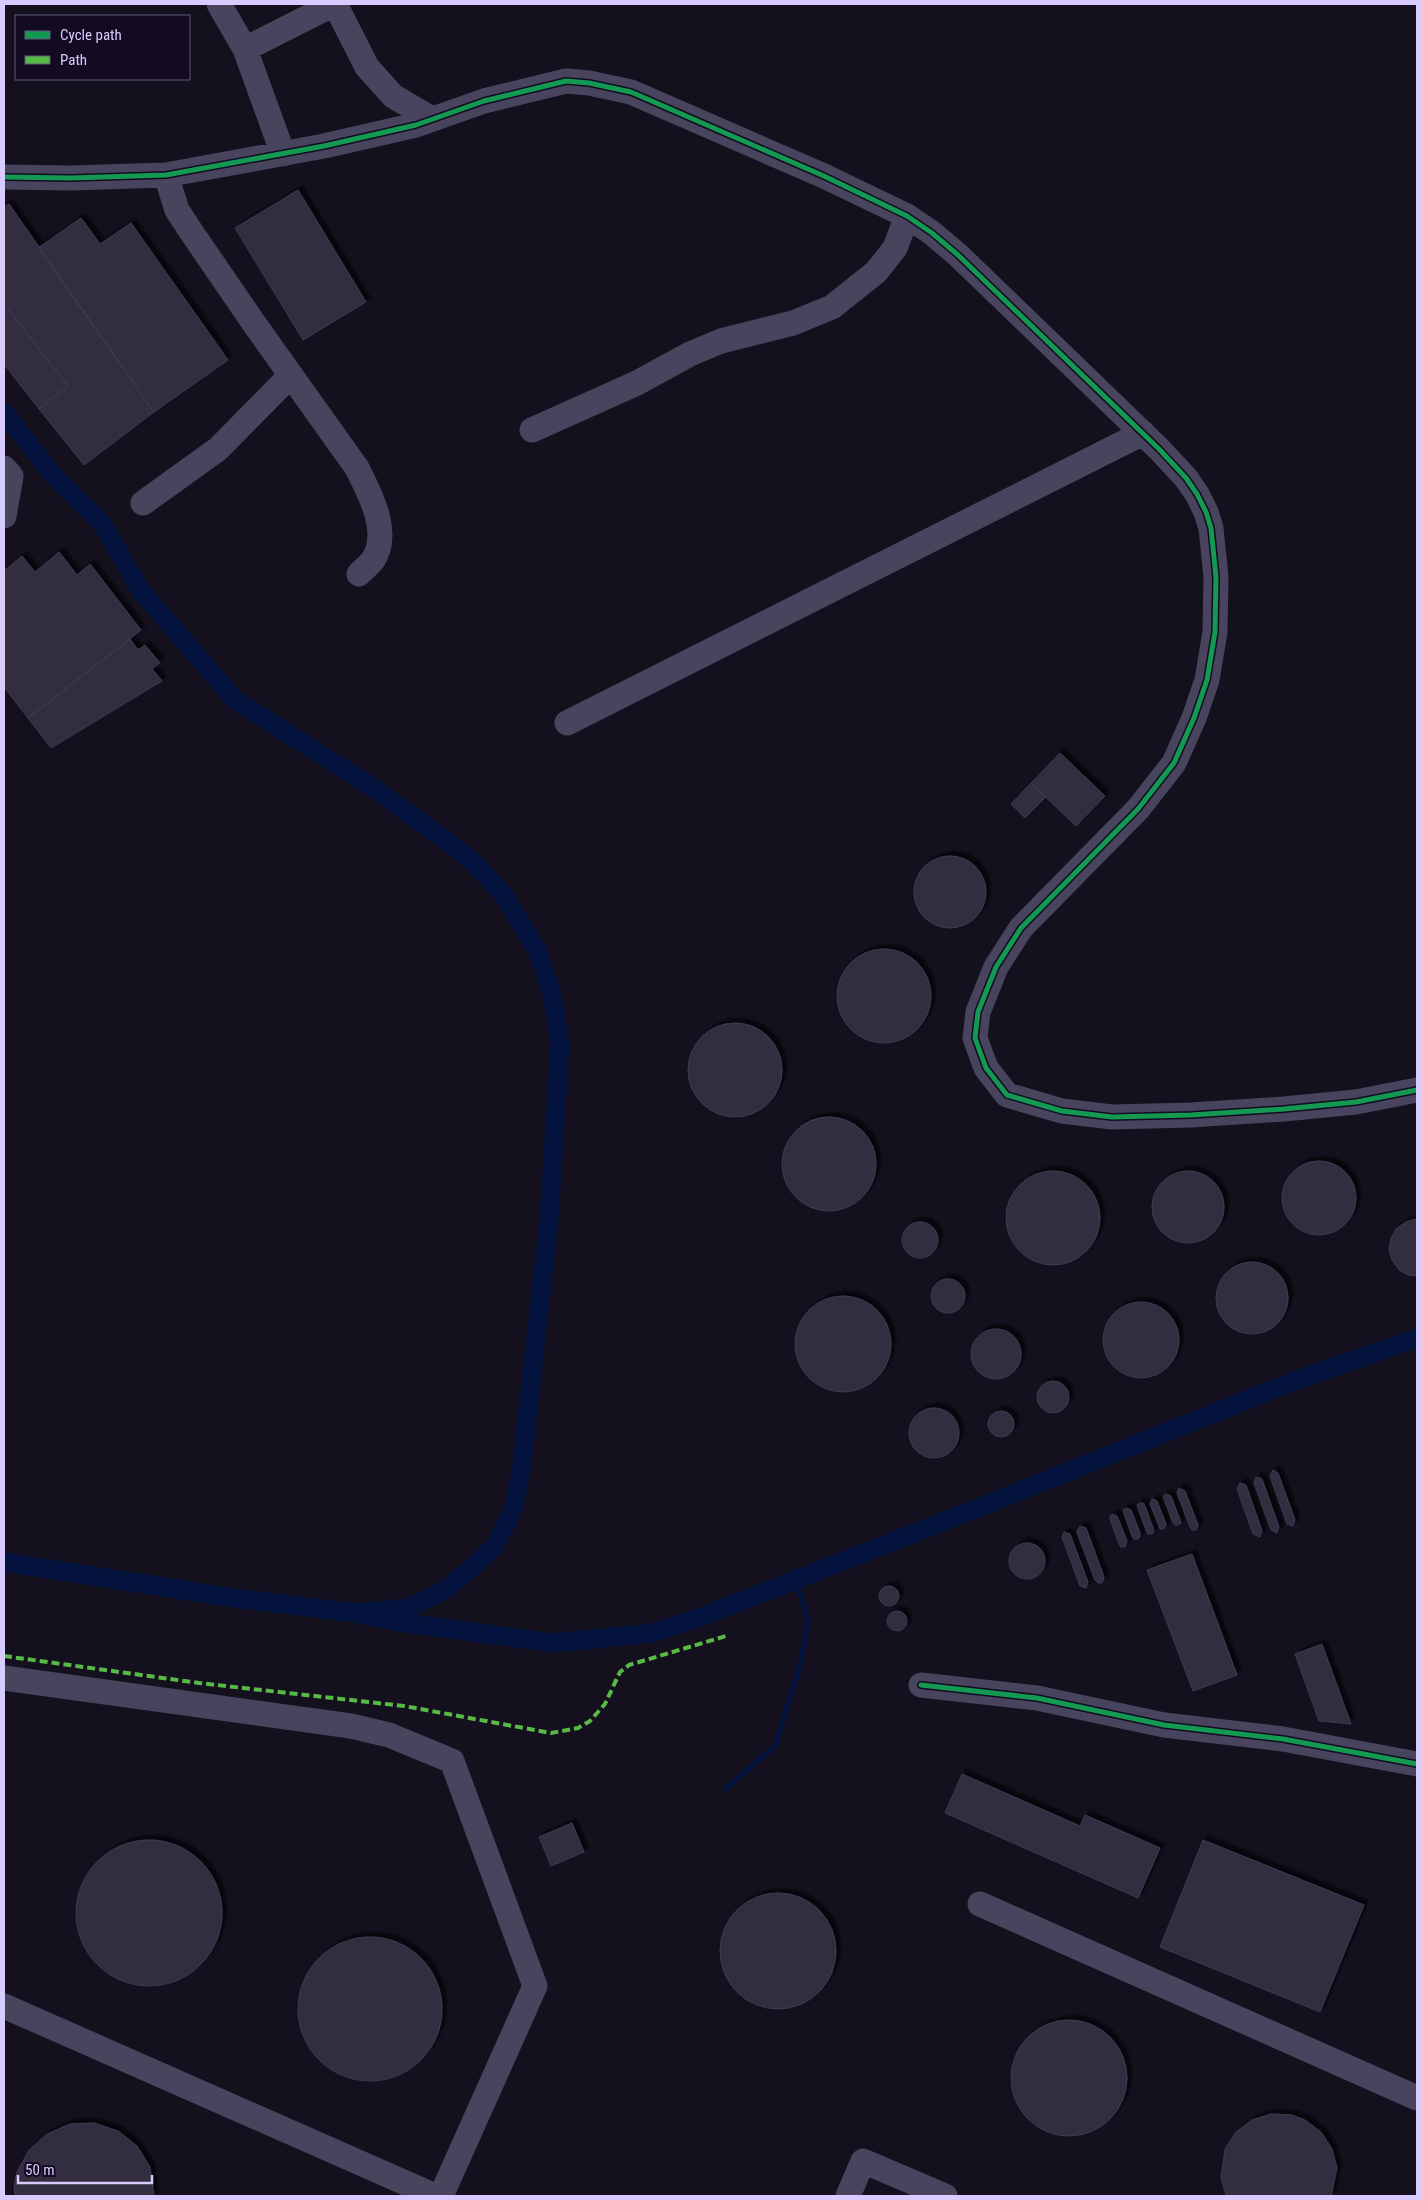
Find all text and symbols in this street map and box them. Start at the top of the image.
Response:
legend [15,15,190,80]
text: Cycle path [60,26,122,44]
text: Path [60,51,87,69]
scale bar [18,2152,151,2184]
text: 50 m [25,2161,55,2179]

